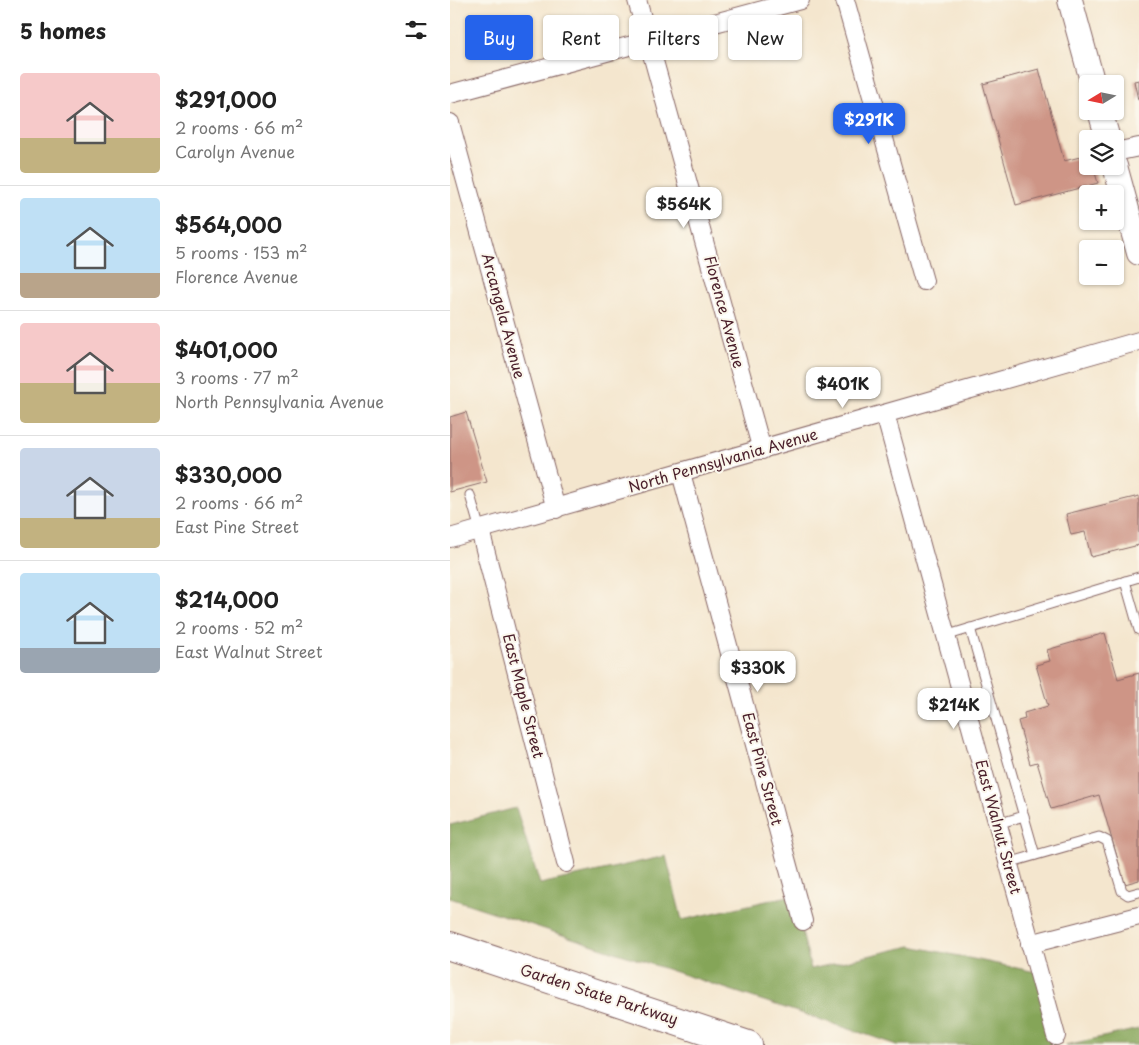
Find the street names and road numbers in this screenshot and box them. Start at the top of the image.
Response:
street label: Arcangela Avenue [477,250,532,381]
street label: Florence Avenue [699,253,751,370]
street label: North Pennsylvania Avenue [625,421,820,498]
street label: East Maple Street [498,631,551,761]
street label: East Pine Street [737,710,790,828]
street label: East Walnut Street [970,757,1028,896]
street label: Garden State Parkway [518,957,681,1030]

